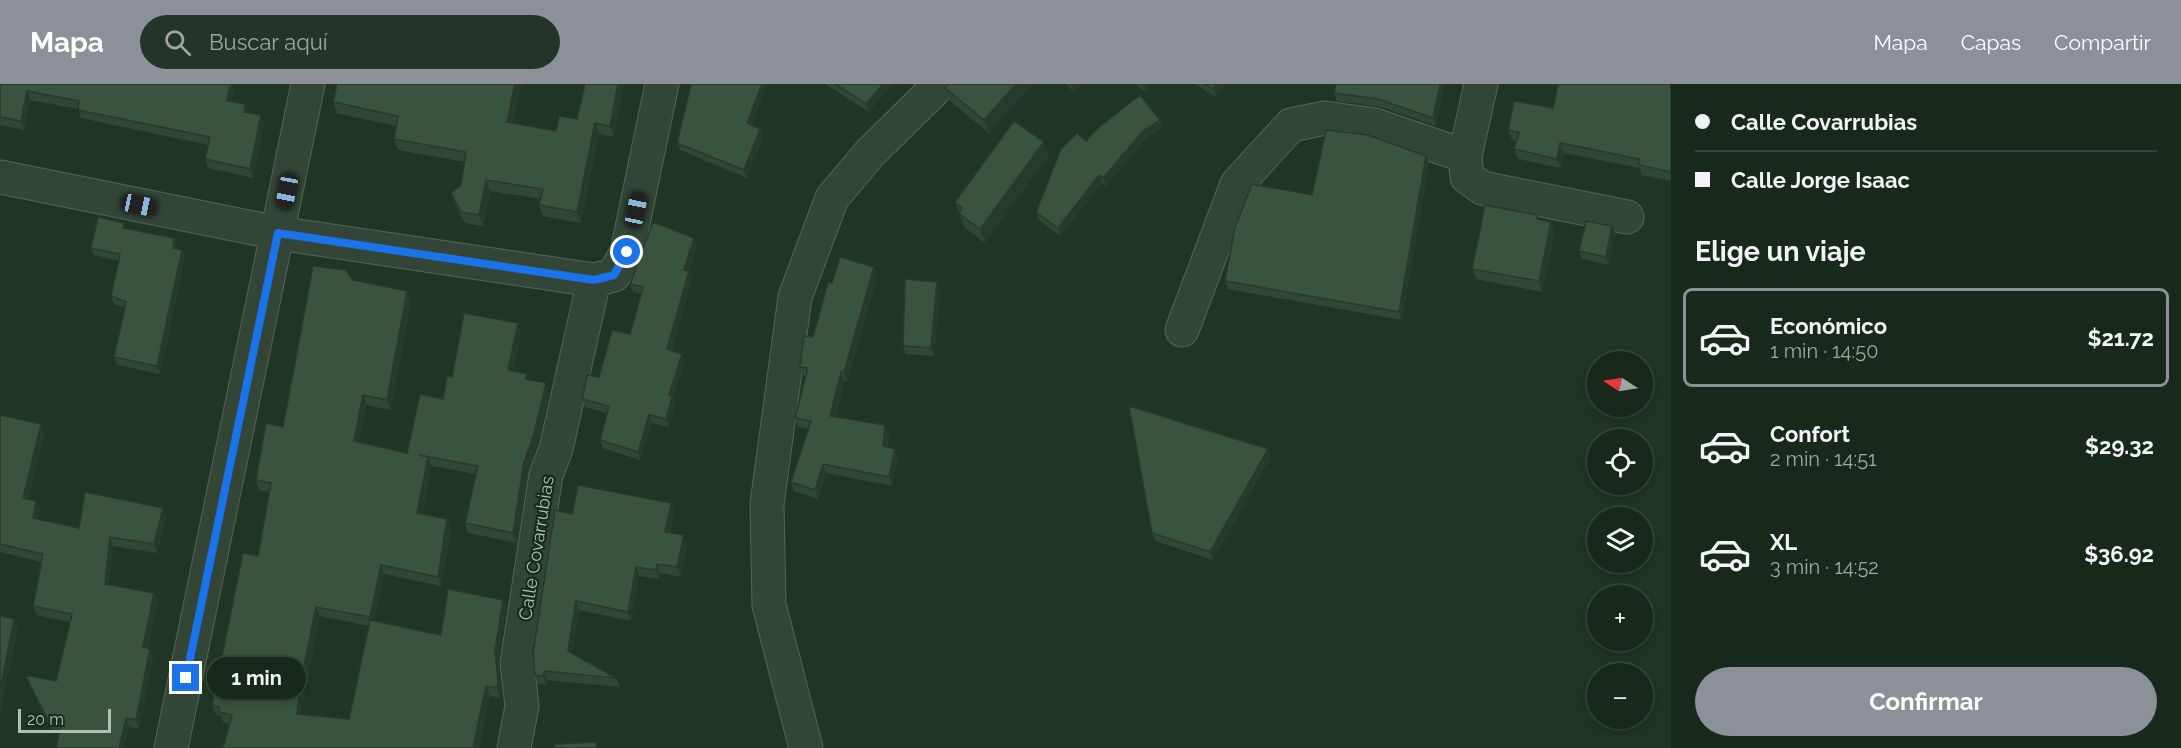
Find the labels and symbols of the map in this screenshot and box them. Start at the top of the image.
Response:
car [275,172,299,210]
car [623,191,649,229]
car [120,192,158,218]
route start [613,238,640,265]
north arrow [1587,351,1653,417]
street label: Calle Covarrubias [514,474,558,622]
callout: 1 min [207,657,306,699]
route end [172,664,199,691]
scale bar [18,706,111,734]

